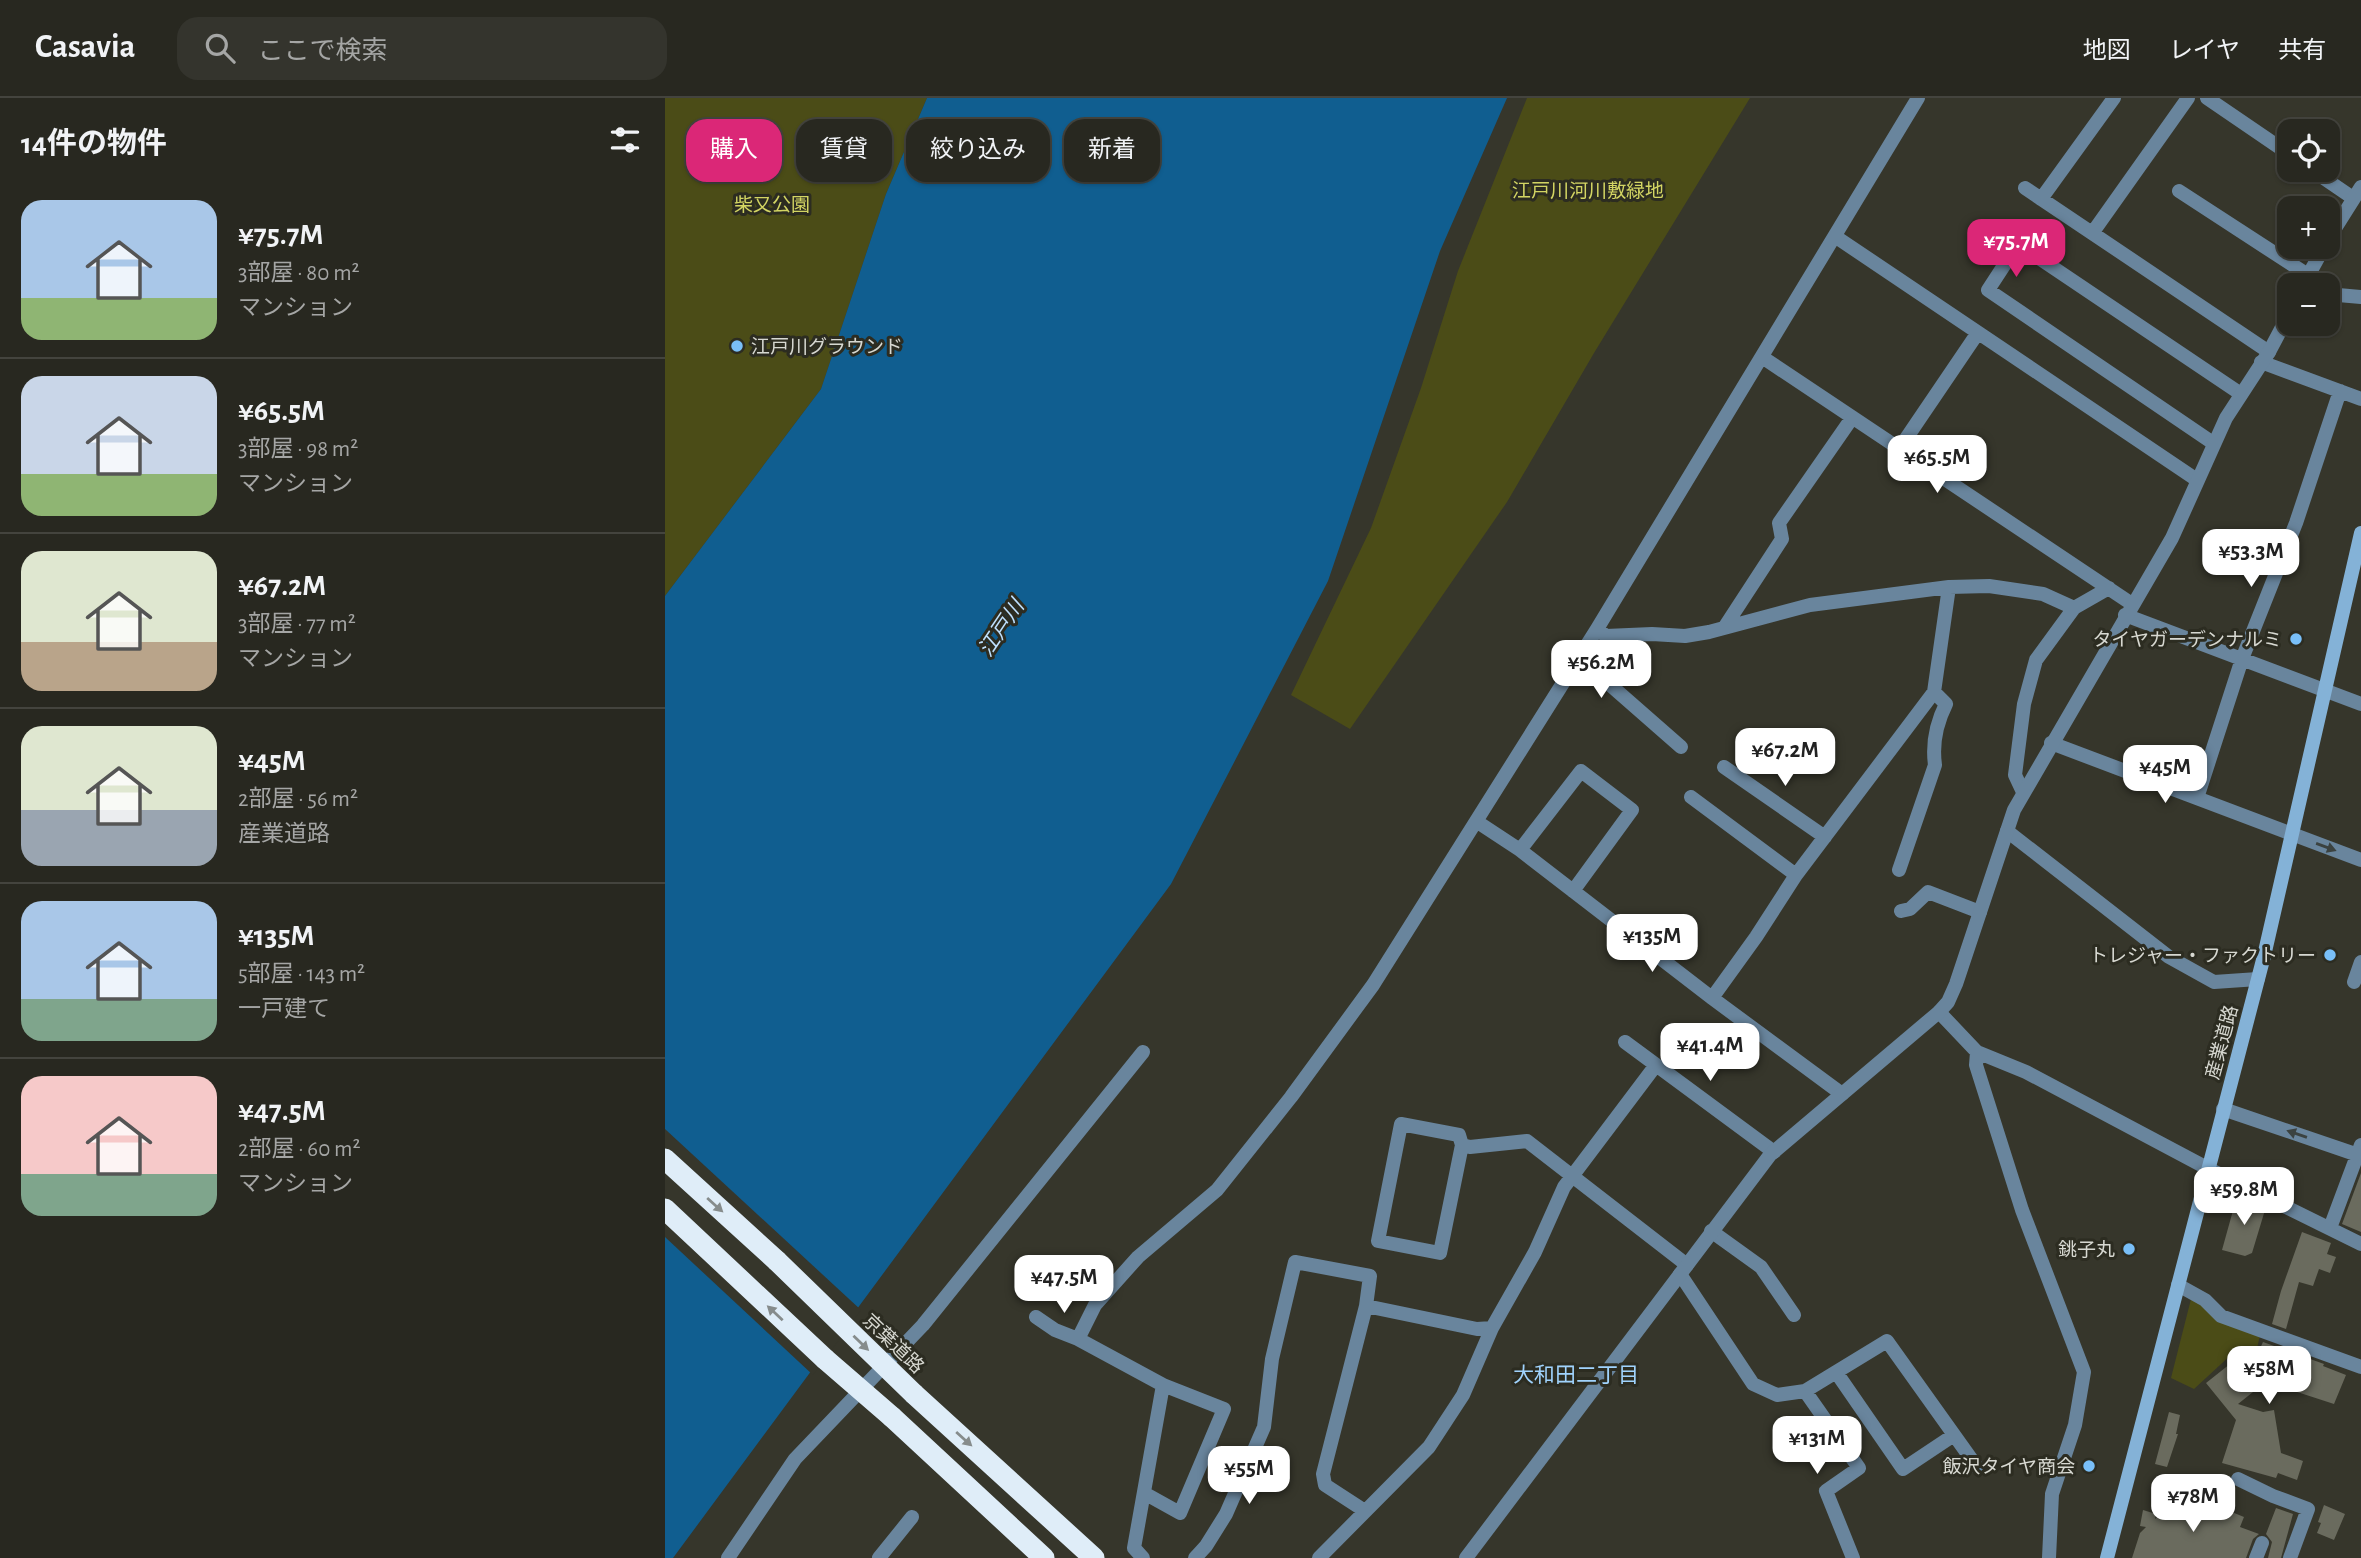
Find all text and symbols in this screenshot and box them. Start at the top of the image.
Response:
search box [177,17,667,80]
icon: search [201,29,239,67]
text: Casavia [35,31,135,64]
text: ここで検索 [257,38,387,64]
text: 地図 [2083,39,2131,63]
text: レイヤ [2169,39,2240,63]
text: 共有 [2278,39,2326,63]
chip: 購入 [686,119,782,182]
chip: 賃貸 [796,119,892,182]
chip: 絞り込み [906,119,1050,182]
chip: 新着 [1064,119,1160,182]
map controls [2277,119,2340,336]
button: locate [2277,119,2340,182]
icon: filters [606,121,644,159]
text: 14件の物件 [21,129,167,159]
park label: 江戸川河川敷緑地 [1512,180,1664,201]
park label: 柴又公園 [734,195,810,215]
button: + [2277,196,2340,259]
text: ¥75.7M [238,220,323,250]
pin: ¥75.7M [1959,220,2073,279]
icon: home [77,228,161,312]
text: ¥75.7M [1983,230,2049,253]
text: 3部屋 · 80 m² [238,262,360,285]
button: − [2277,273,2340,336]
text: マンション [238,297,353,320]
place label: 江戸川グラウンド [751,337,903,357]
marker: 江戸川グラウンド [729,338,745,354]
text: ¥65.5M [238,396,325,426]
icon: home [77,404,161,488]
pin: ¥65.5M [1880,436,1994,495]
text: 3部屋 · 98 m² [238,438,358,461]
text: ¥65.5M [1904,446,1970,469]
text: マンション [238,473,353,496]
pin: ¥53.3M [2194,530,2308,589]
text: ¥53.3M [2218,540,2284,563]
text: ¥67.2M [238,571,326,601]
icon: home [77,579,161,663]
water label: 江戸川 [974,594,1029,660]
text: 3部屋 · 77 m² [238,613,356,636]
place label: タイヤガーデンナルミ [2093,629,2282,650]
marker: タイヤガーデンナルミ [2288,631,2304,647]
pin: ¥56.2M [1544,640,1658,700]
text: マンション [238,648,353,671]
text: ¥56.2M [1567,651,1635,674]
pin: ¥67.2M [1728,728,1842,788]
text: ¥67.2M [1751,739,1819,762]
text: ¥45M [238,746,306,776]
pin: ¥45M [2124,746,2206,805]
icon: home [77,754,161,838]
text: ¥45M [2139,756,2191,779]
text: 2部屋 · 56 m² [238,788,358,811]
text: 産業道路 [238,823,330,846]
one-way arrow [2316,842,2337,853]
pin: ¥135M [1603,914,1701,974]
text: ¥135M [238,921,314,951]
text: ¥135M [1623,925,1681,948]
icon: home [77,929,161,1013]
place label: トレジャー・ファクトリー [2089,946,2316,966]
marker: トレジャー・ファクトリー [2322,947,2338,963]
text: 5部屋 · 143 m² [238,963,365,986]
text: 一戸建て [238,998,330,1021]
street label: 産業道路 [2202,1003,2241,1082]
pin: ¥41.4M [1653,1024,1767,1083]
text: ¥41.4M [1676,1034,1744,1057]
text: ¥47.5M [238,1096,326,1126]
icon: home [77,1104,161,1188]
one-way arrow [2286,1128,2307,1139]
text: 2部屋 · 60 m² [238,1138,361,1161]
pin: ¥59.8M [2187,1168,2301,1227]
text: マンション [238,1173,353,1196]
text: ¥59.8M [2210,1178,2278,1201]
one-way arrow [706,1197,724,1213]
place label: 銚子丸 [2058,1240,2115,1260]
marker: 銚子丸 [2121,1241,2137,1257]
pin: ¥47.5M [1007,1256,1121,1315]
text: ¥47.5M [1030,1266,1098,1289]
one-way arrow [767,1305,784,1321]
street label: 京葉道路 [859,1309,928,1377]
one-way arrow [852,1334,869,1350]
pin: ¥58M [2228,1346,2310,1406]
text: ¥58M [2243,1357,2295,1380]
district label: 大和田二丁目 [1513,1364,1639,1386]
pin: ¥131M [1768,1416,1866,1476]
text: ¥131M [1789,1427,1845,1450]
one-way arrow [955,1431,972,1447]
pin: ¥55M [1208,1446,1290,1506]
text: ¥55M [1224,1457,1274,1480]
place label: 飯沢タイヤ商会 [1943,1457,2075,1477]
marker: 飯沢タイヤ商会 [2081,1458,2097,1474]
pin: ¥78M [2152,1474,2234,1534]
text: ¥78M [2167,1485,2219,1508]

